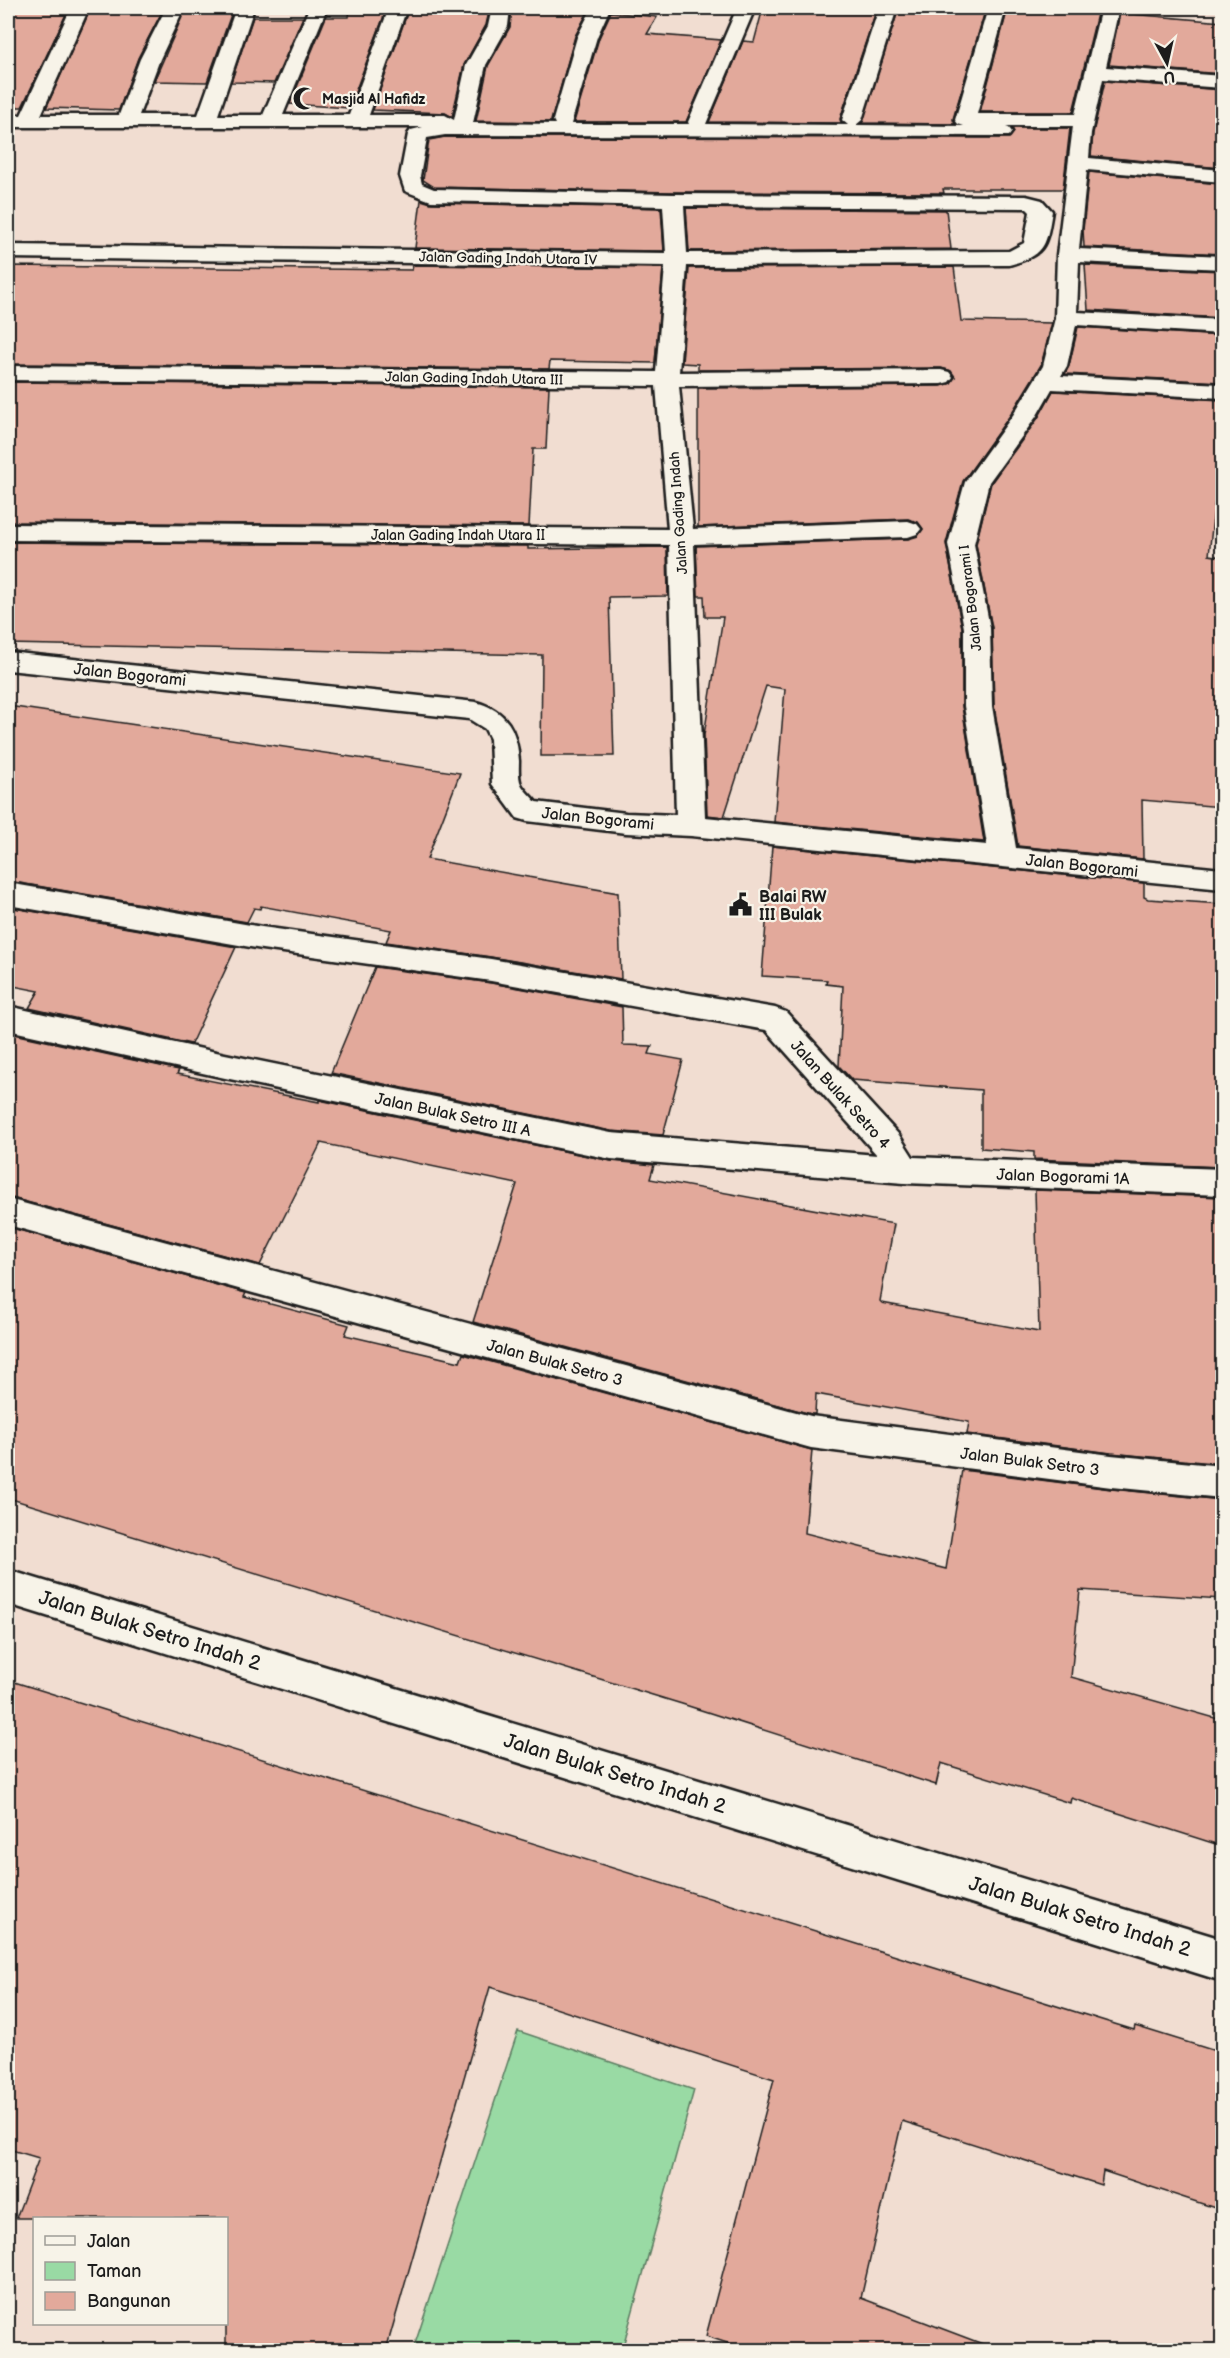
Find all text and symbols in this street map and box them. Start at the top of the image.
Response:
north arrow [1137,33,1197,93]
text: U [1162,66,1176,87]
mosque icon: Masjid Al Hafidz [291,86,317,112]
place label: Masjid Al Hafidz [322,91,426,108]
street label: Jalan Gading Indah Utara IV [419,248,598,269]
street label: Jalan Gading Indah Utara III [385,368,563,389]
street label: Jalan Gading Indah [666,451,691,575]
street label: Jalan Gading Indah Utara II [371,527,545,544]
street label: Jalan Bogorami I [956,544,985,652]
street label: Jalan Bogorami [73,660,187,691]
street label: Jalan Bogorami [541,804,655,835]
street label: Jalan Bogorami [1025,851,1139,882]
place label: Balai RW III Bulak [759,888,827,925]
public building icon: Balai RW III Bulak [728,892,754,918]
street label: Jalan Bulak Setro 4 [786,1037,894,1154]
street label: Jalan Bulak Setro III A [373,1090,533,1141]
street label: Jalan Bogorami 1A [996,1166,1130,1189]
street label: Jalan Bulak Setro 3 [485,1336,625,1391]
street label: Jalan Bulak Setro 3 [959,1445,1101,1480]
street label: Jalan Bulak Setro Indah 2 [36,1586,264,1676]
street label: Jalan Bulak Setro Indah 2 [501,1729,729,1819]
street label: Jalan Bulak Setro Indah 2 [966,1872,1194,1962]
legend [33,2217,228,2325]
text: Jalan [87,2231,130,2252]
text: Taman [87,2261,141,2282]
text: Bangunan [87,2291,171,2312]

